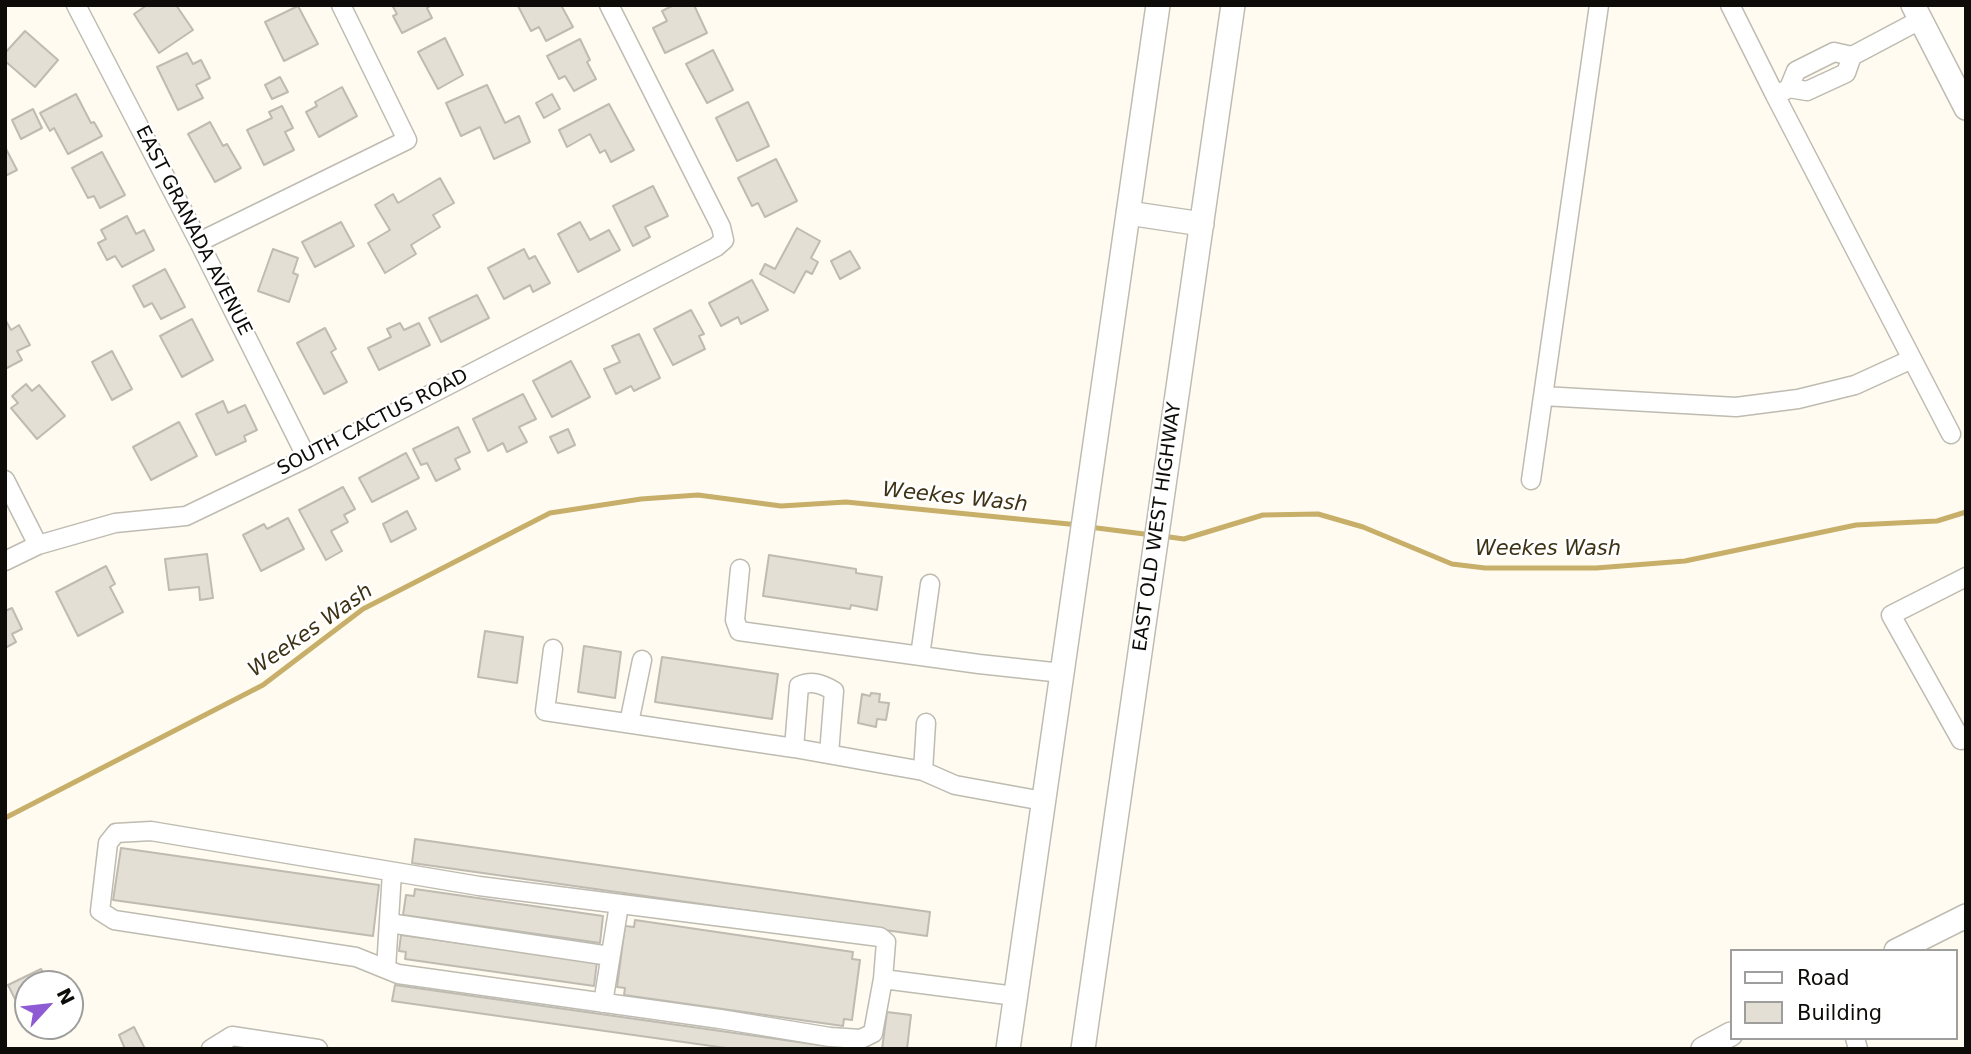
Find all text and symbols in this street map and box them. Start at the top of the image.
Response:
street label: EAST GRANADA AVENUE [130,122,256,340]
street label: SOUTH CACTUS ROAD [274,365,472,481]
street label: EAST OLD WEST HIGHWAY [1129,401,1187,653]
water label: Weekes Wash [881,478,1029,518]
water label: Weekes Wash [1475,537,1621,563]
water label: Weekes Wash [244,579,378,683]
legend [1730,949,1957,1040]
text: Road [1797,966,1850,990]
north arrow [14,970,84,1040]
text: N [53,984,79,1008]
text: Building [1797,1001,1882,1025]

